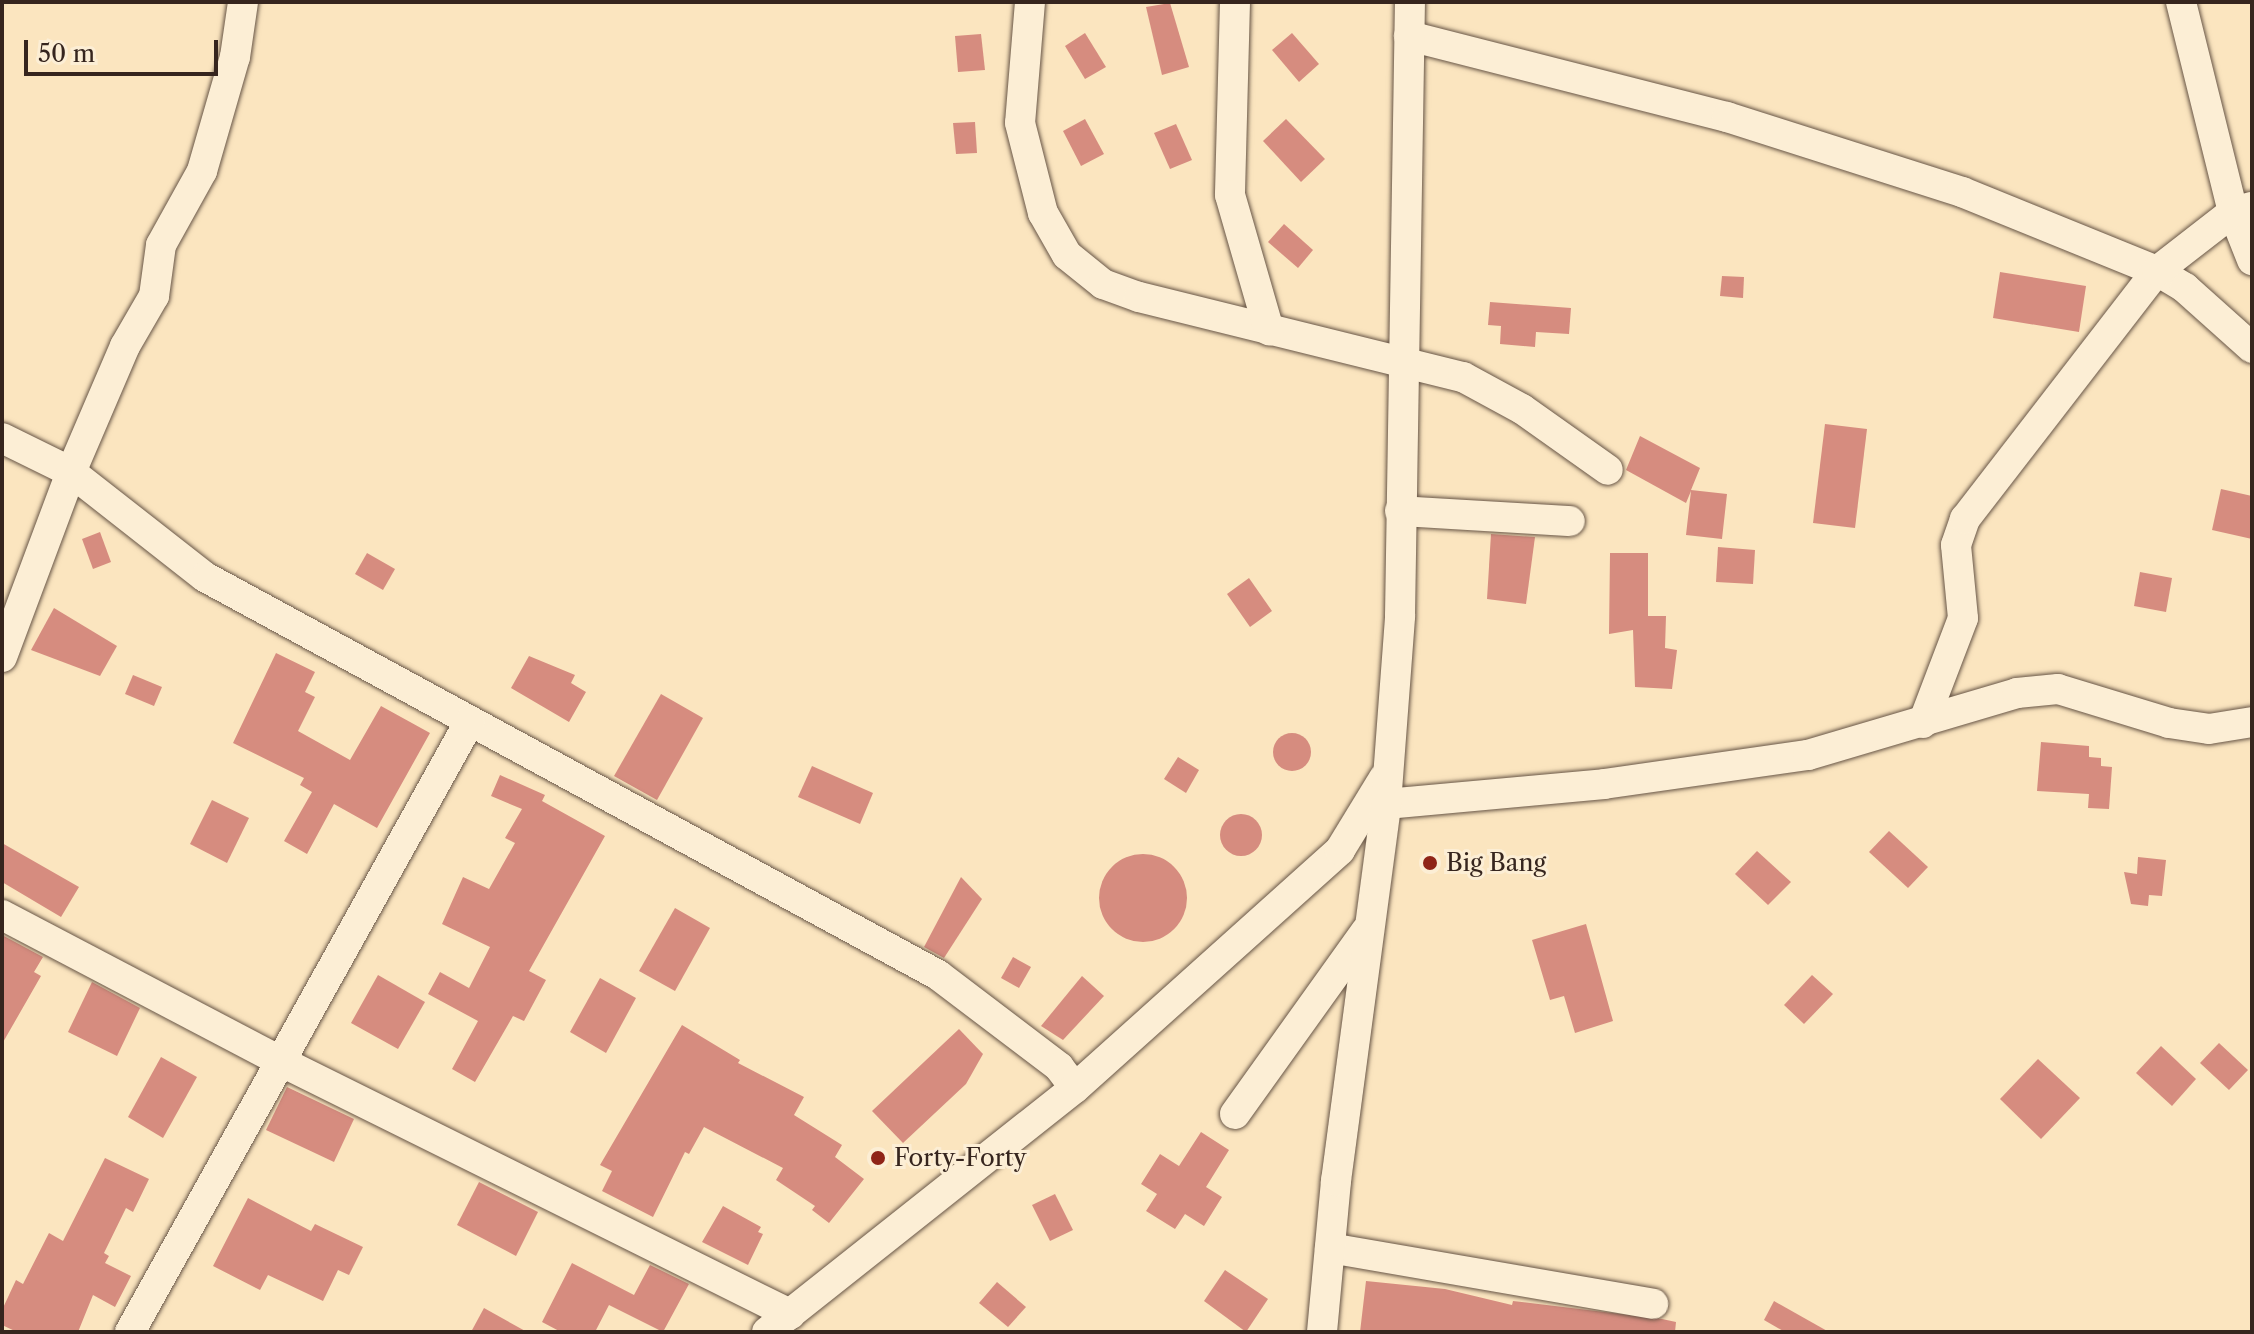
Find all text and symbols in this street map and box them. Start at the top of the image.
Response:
scale bar [28,24,222,74]
text: 50 m [38,39,95,68]
place label: Big Bang [1446,849,1546,877]
marker: Big Bang [1421,854,1439,872]
place label: Forty-Forty [894,1144,1027,1172]
marker: Forty-Forty [869,1149,887,1167]

